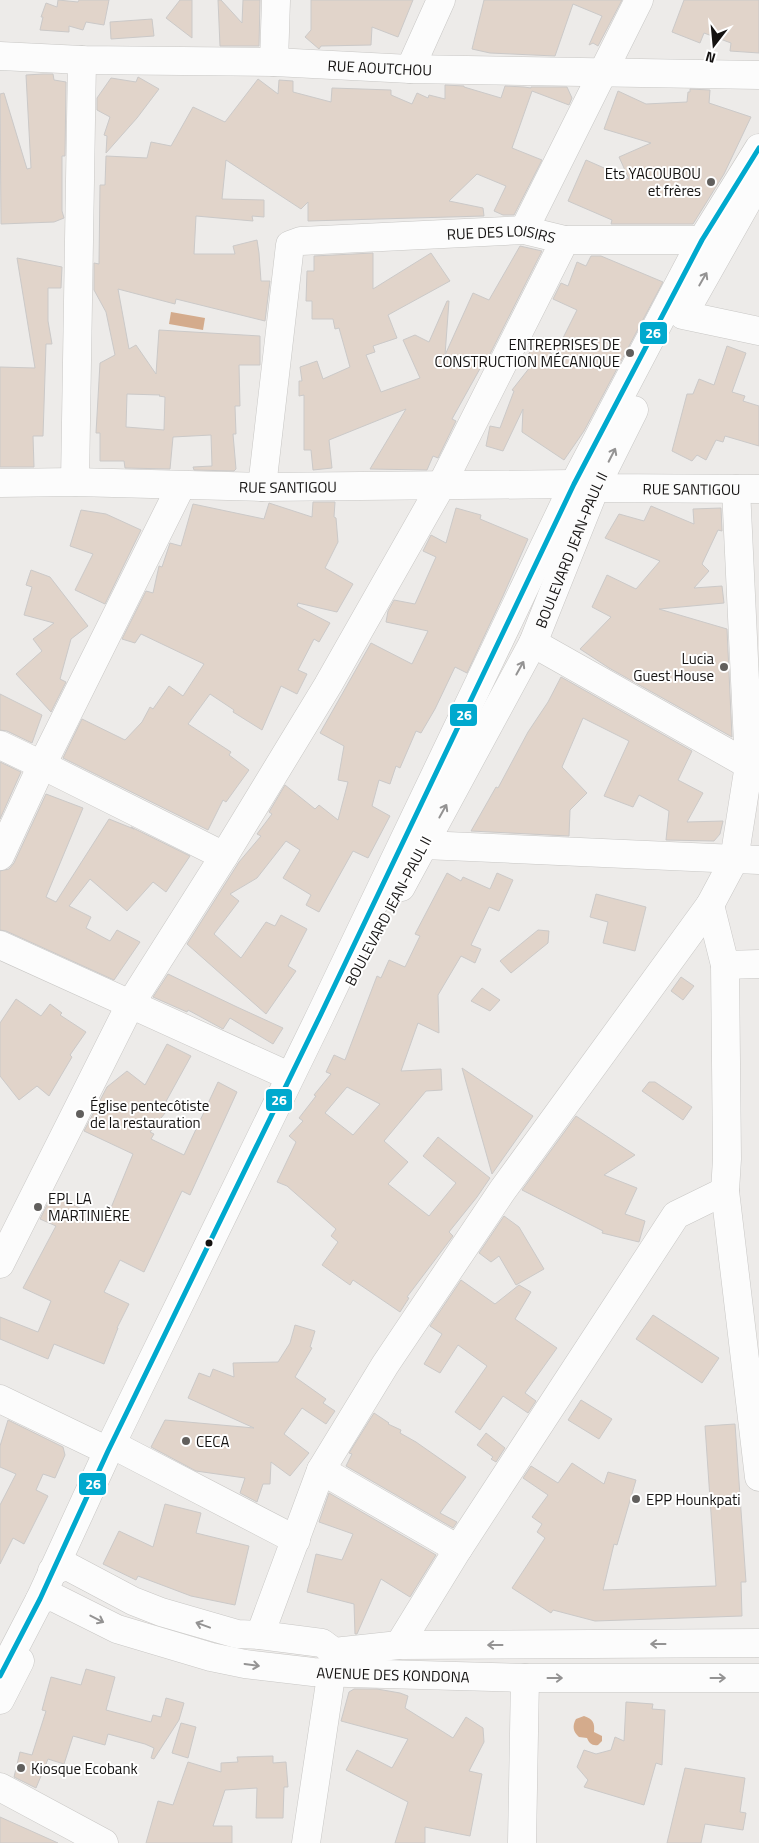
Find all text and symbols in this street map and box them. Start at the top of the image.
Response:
north arrow [689,20,739,70]
text: N [703,47,718,69]
street label: RUE AOUTCHOU [327,53,432,81]
place label: Ets YACOUBOU et frères [605,162,701,202]
marker: Ets YACOUBOU et frères [705,176,717,188]
street label: RUE DES LOISIRS [446,219,558,249]
one-way arrow [699,273,709,287]
line badge: 26 [639,321,668,345]
text: 26 [645,322,661,343]
place label: ENTREPRISES DE CONSTRUCTION MÉCANIQUE [434,333,620,373]
marker: ENTREPRISES DE CONSTRUCTION MÉCANIQUE [624,347,636,359]
one-way arrow [607,447,617,462]
street label: BOULEVARD JEAN-PAUL II [529,468,613,631]
street label: RUE SANTIGOU [239,475,337,499]
street label: RUE SANTIGOU [642,477,741,500]
place label: Lucia Guest House [633,647,714,687]
one-way arrow [516,661,525,676]
marker: Lucia Guest House [718,661,730,673]
line badge: 26 [449,703,478,727]
text: 26 [456,704,472,725]
one-way arrow [438,804,448,818]
street label: BOULEVARD JEAN-PAUL II [339,832,437,990]
line badge: 26 [265,1088,293,1112]
text: 26 [271,1089,287,1110]
place label: Église pentecôtiste de la restauration [90,1094,209,1134]
marker: Église pentecôtiste de la restauration [74,1108,86,1120]
place label: EPL LA MARTINIÈRE [48,1187,130,1227]
marker: EPL LA MARTINIÈRE [32,1201,44,1213]
unlabelled marker [204,1238,214,1248]
place label: CECA [196,1430,229,1453]
marker: CECA [180,1435,192,1447]
line badge: 26 [78,1472,107,1496]
text: 26 [85,1473,101,1494]
place label: EPP Hounkpati [646,1488,741,1511]
marker: EPP Hounkpati [630,1493,642,1505]
one-way arrow [89,1615,104,1624]
one-way arrow [195,1620,211,1629]
one-way arrow [650,1639,666,1648]
one-way arrow [488,1640,504,1650]
one-way arrow [244,1660,260,1670]
street label: AVENUE DES KONDONA [316,1661,470,1688]
one-way arrow [547,1673,563,1683]
one-way arrow [710,1673,726,1683]
place label: Kiosque Ecobank [31,1757,138,1780]
marker: Kiosque Ecobank [15,1762,27,1774]

